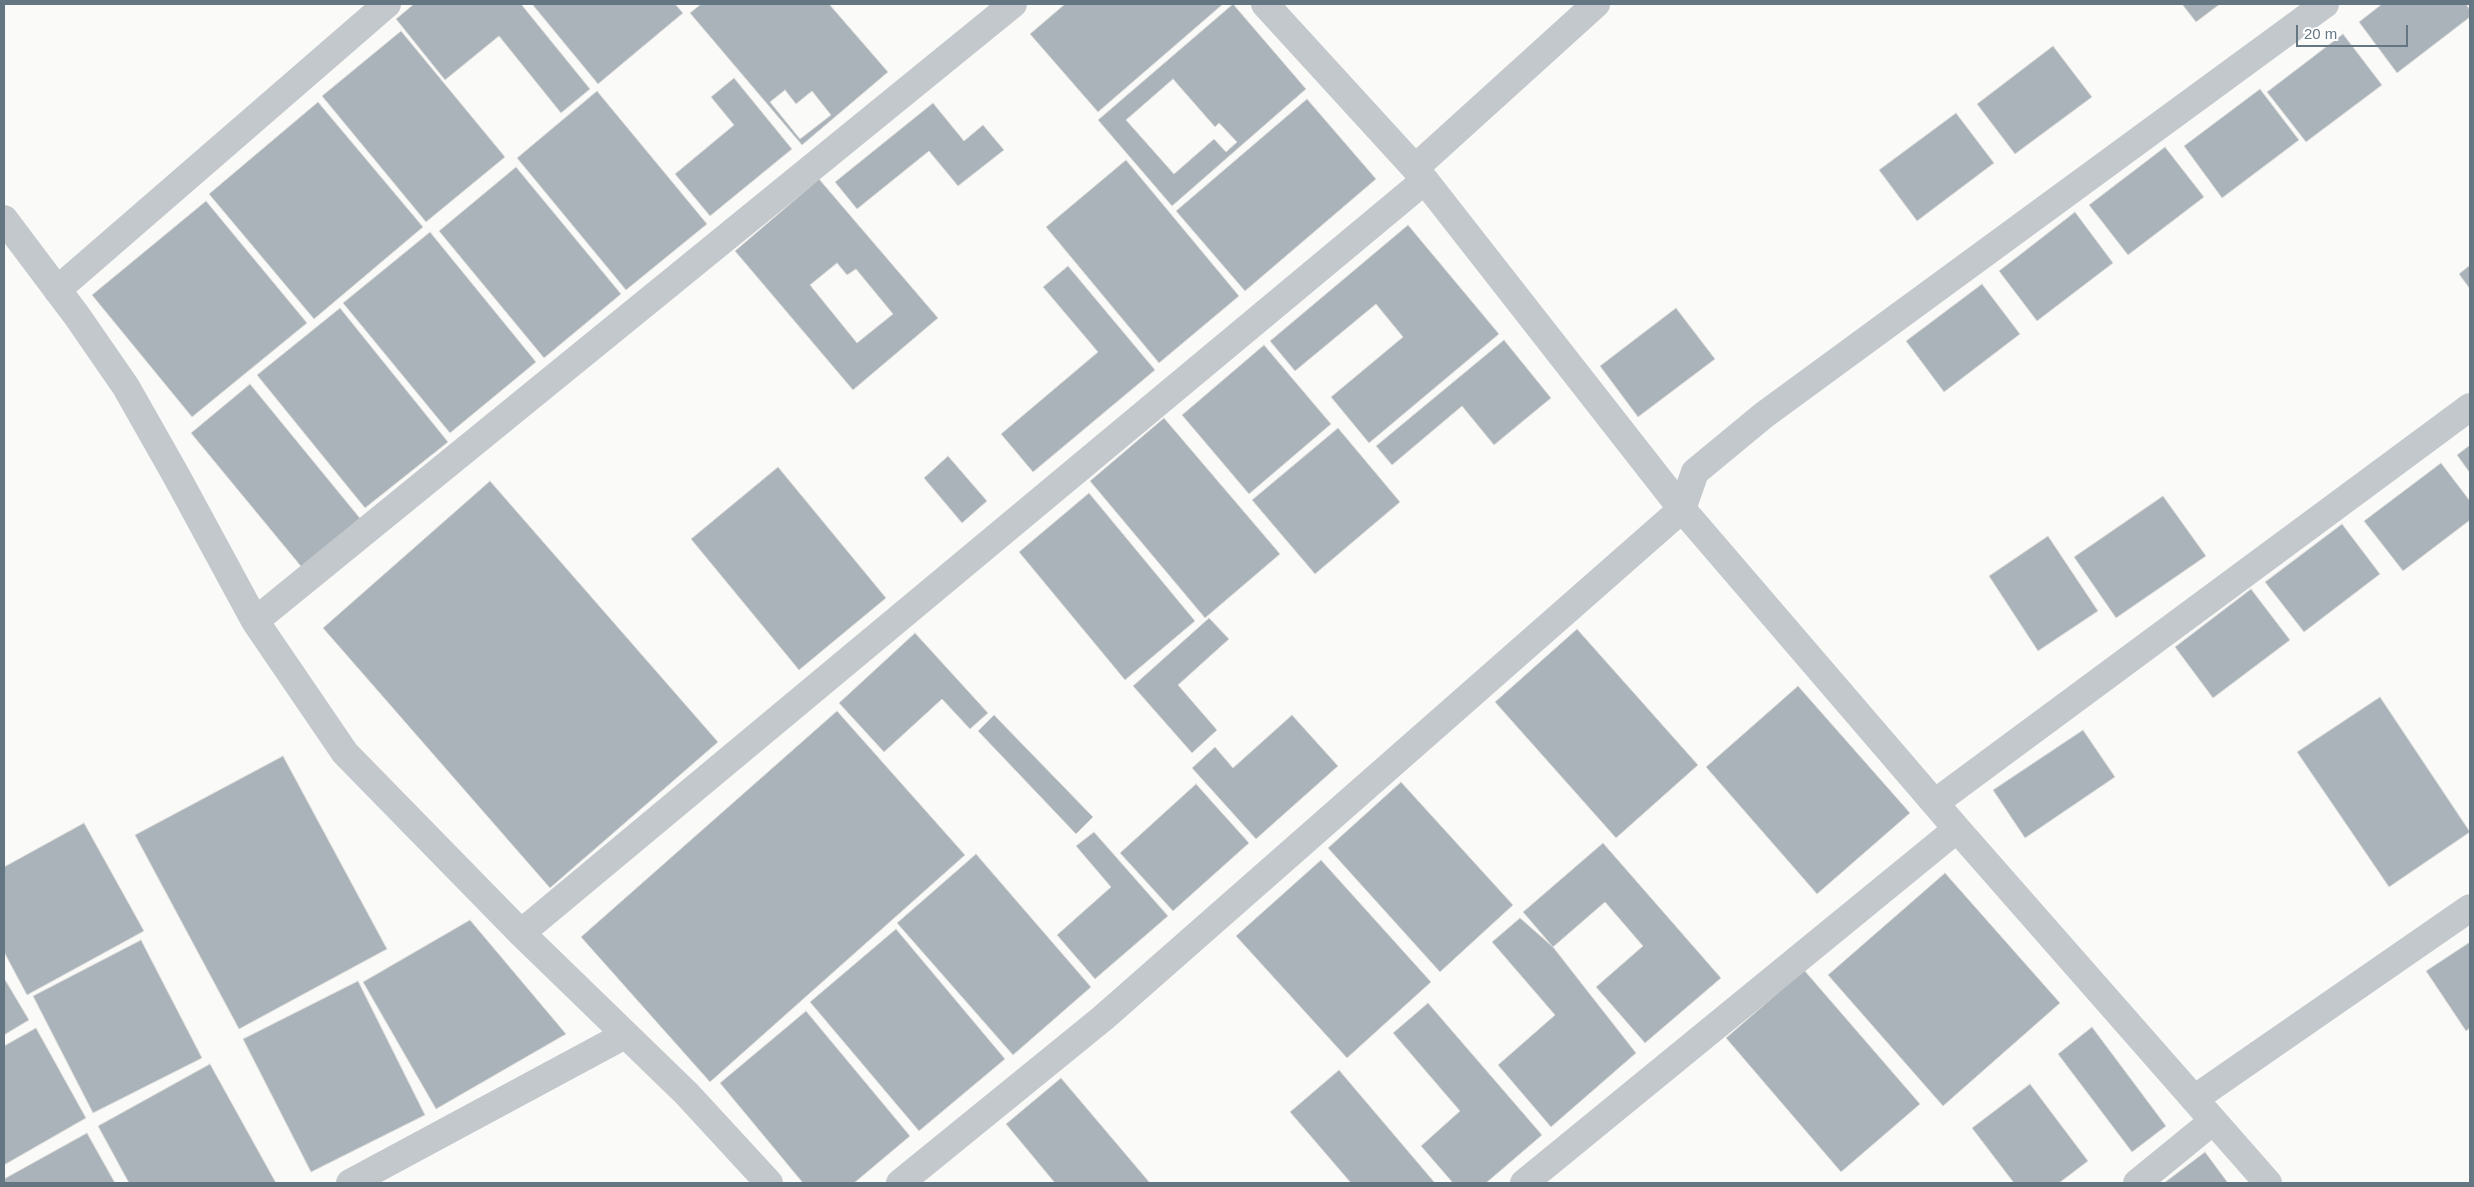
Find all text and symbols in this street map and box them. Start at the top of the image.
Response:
scale bar [2299,15,2412,47]
text: 20 m [2304,25,2337,42]

